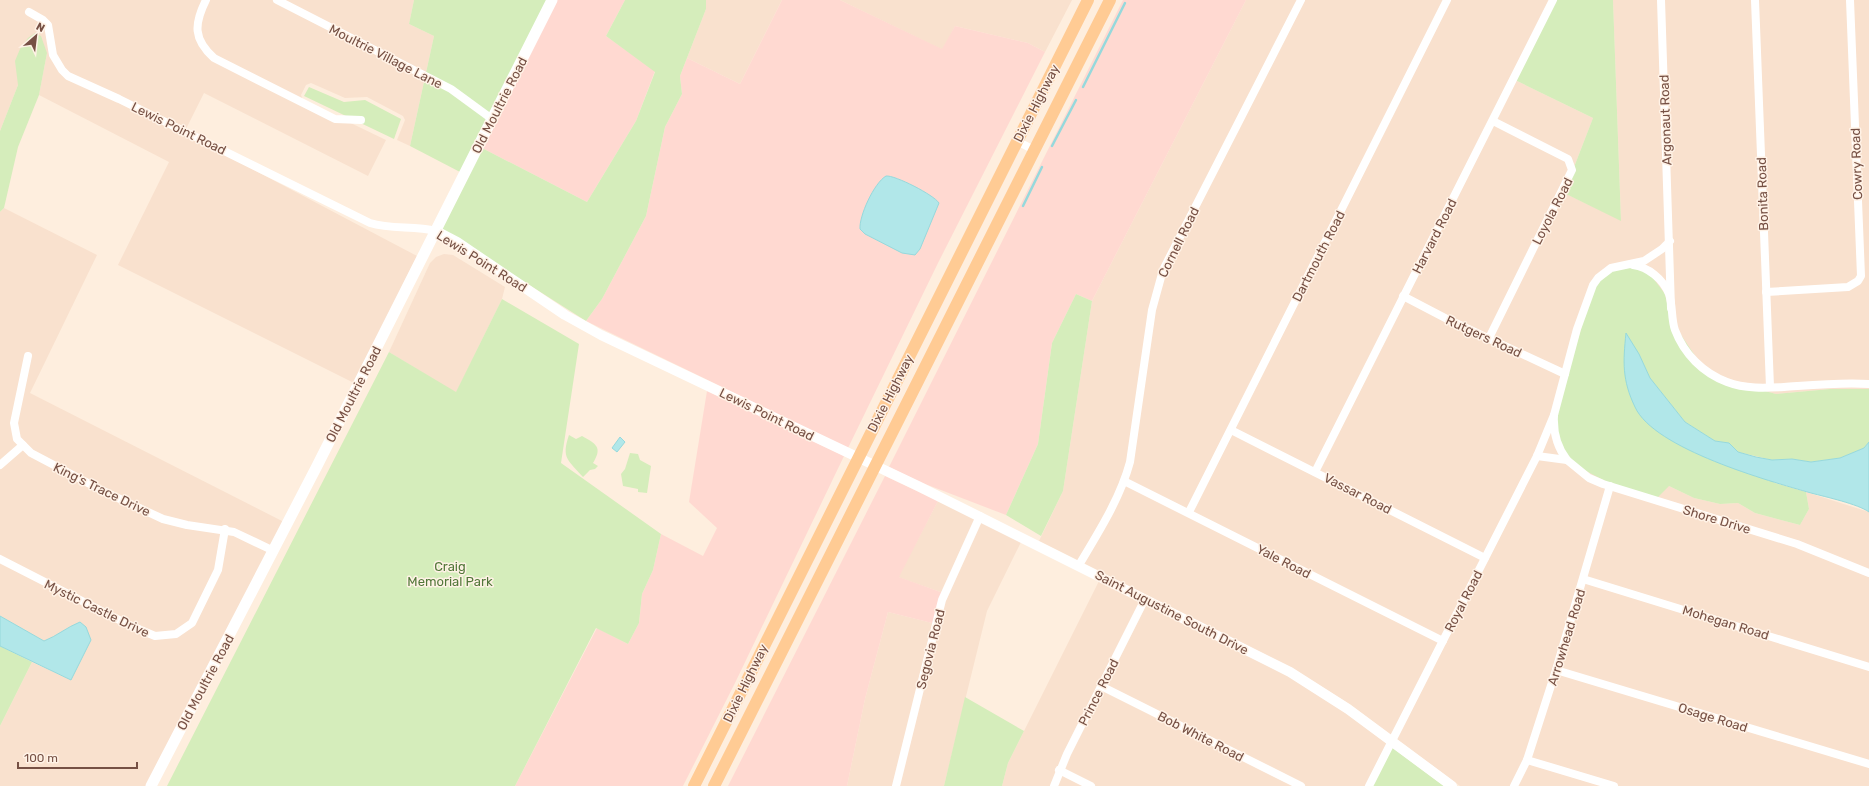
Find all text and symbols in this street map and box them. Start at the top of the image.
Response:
north arrow [16,16,56,56]
text: N [34,20,47,35]
street label: Moultrie Village Lane [326,21,445,92]
street label: Old Moultrie Road [469,55,530,156]
street label: Dixie Highway [1010,62,1063,145]
street label: Argonaut Road [1656,74,1676,166]
street label: Lewis Point Road [129,99,229,158]
street label: Cowry Road [1848,128,1865,200]
street label: Bonita Road [1754,157,1771,231]
street label: Loyola Road [1529,175,1576,247]
street label: Harvard Road [1409,196,1460,276]
street label: Cornell Road [1155,205,1202,280]
street label: Dartmouth Road [1289,208,1348,304]
street label: Lewis Point Road [434,228,530,295]
street label: Rutgers Road [1443,312,1524,361]
street label: Old Moultrie Road [323,344,384,445]
street label: Dixie Highway [864,352,917,435]
street label: Lewis Point Road [717,385,817,444]
street label: King's Trace Drive [50,459,153,520]
street label: Vassar Road [1321,470,1394,517]
street label: Shore Drive [1681,502,1753,537]
street label: Yale Road [1254,541,1313,581]
park label: Craig Memorial Park [407,559,493,589]
street label: Saint Augustine South Drive [1092,567,1251,659]
street label: Royal Road [1442,568,1485,634]
street label: Mystic Castle Drive [42,577,152,640]
street label: Arrowhead Road [1545,587,1588,687]
street label: Mohegan Road [1680,602,1771,644]
street label: Segovia Road [913,608,949,691]
street label: Old Moultrie Road [174,632,237,733]
street label: Dixie Highway [720,642,772,725]
street label: Prince Road [1075,656,1122,728]
street label: Osage Road [1676,700,1749,736]
street label: Bob White Road [1155,708,1246,765]
scale bar [18,744,137,770]
text: 100 m [24,751,58,765]

